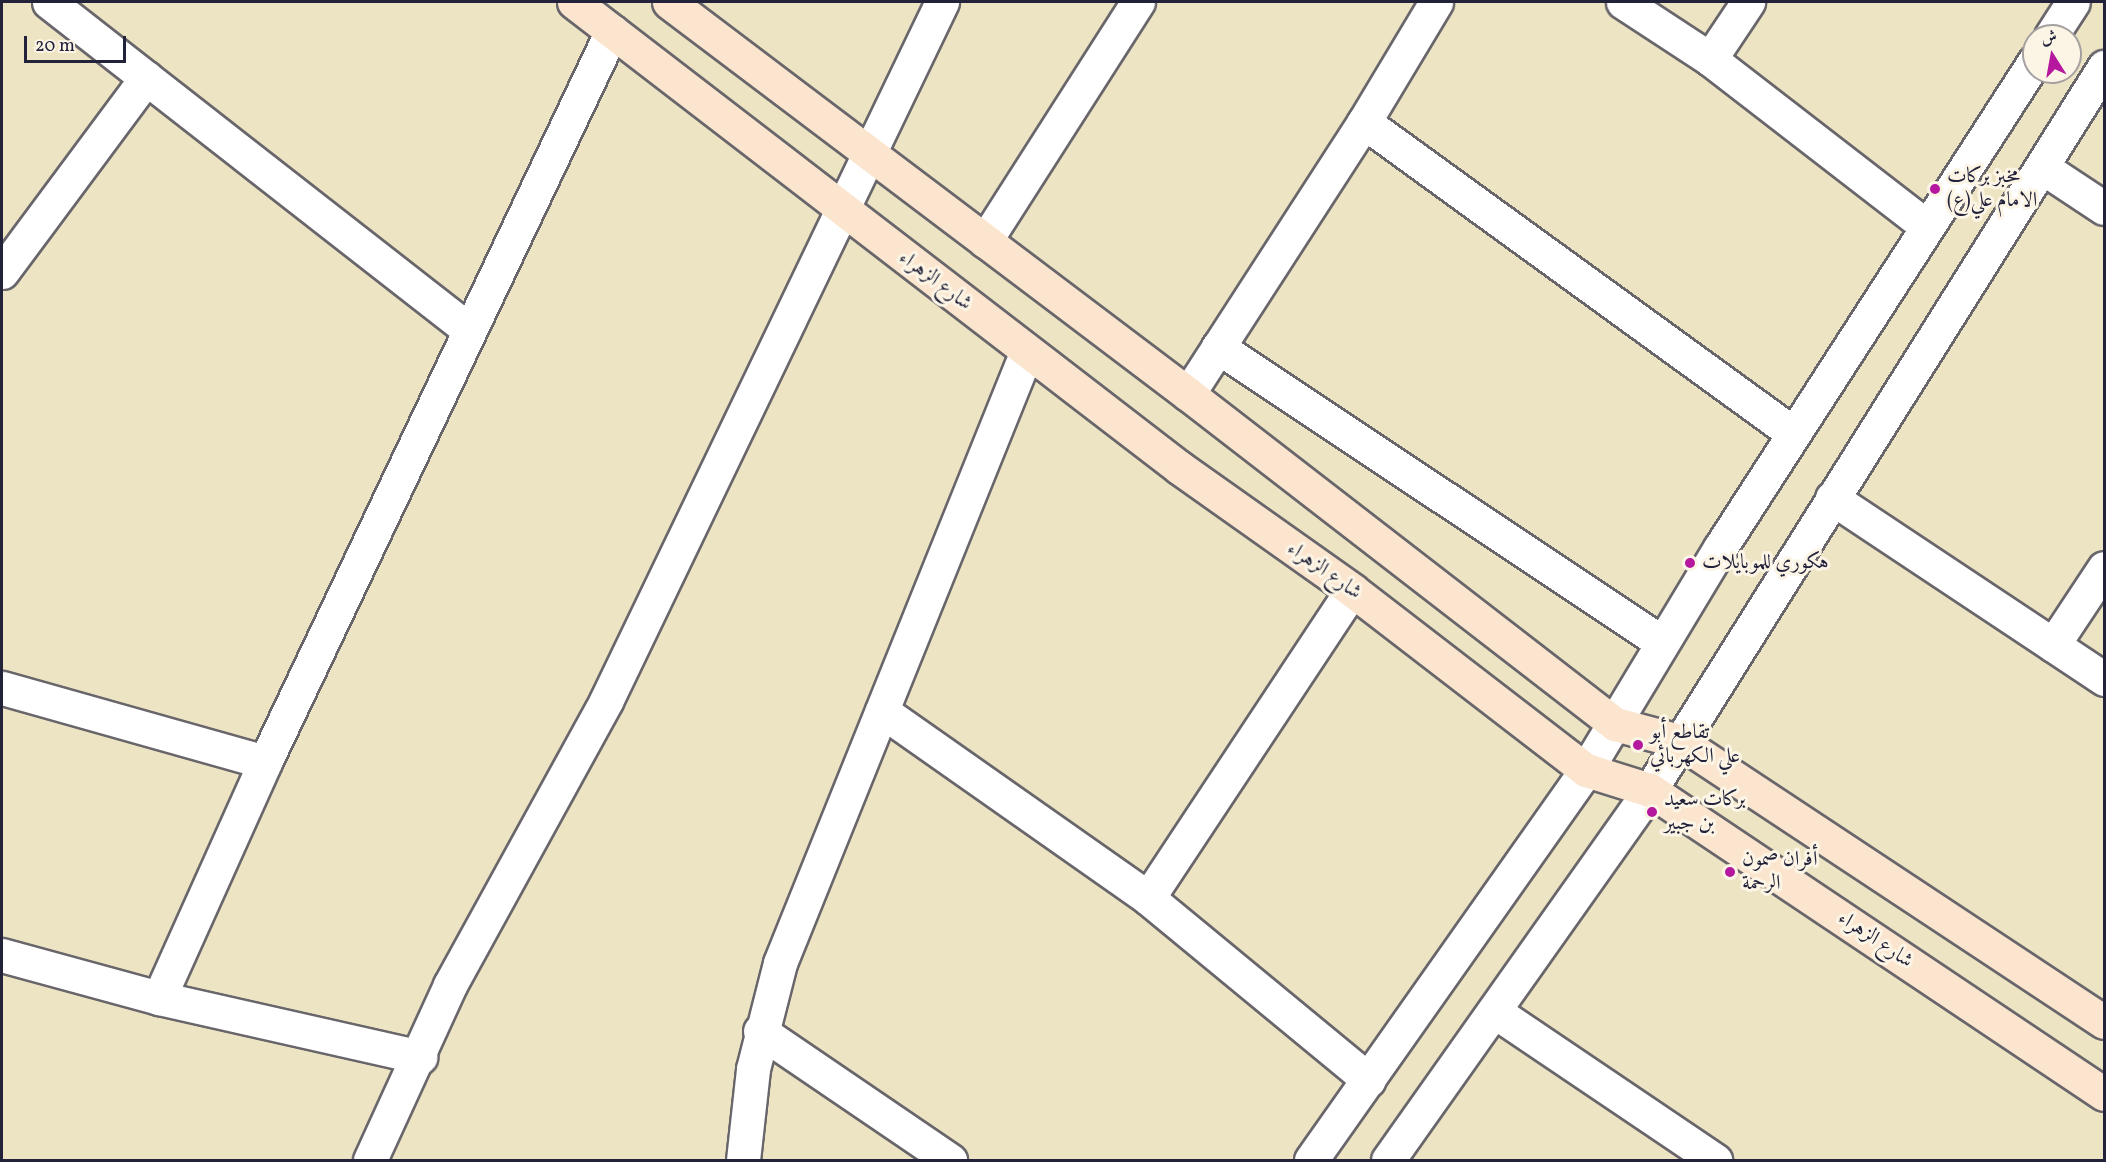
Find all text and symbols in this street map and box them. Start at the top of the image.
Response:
scale bar [27,24,129,62]
north arrow [2022,24,2082,84]
text: ش [2039,26,2059,51]
text: 20 m [35,34,75,59]
place label: مخبز بركات الامام علي(ع) [1947,164,2037,214]
marker: مخبز بركات الامام علي(ع) [1928,182,1942,196]
street label: شارع الزهراء [893,245,977,317]
street label: شارع الزهراء [1282,536,1366,606]
place label: هكوري للموبايلات [1702,550,1829,576]
marker: هكوري للموبايلات [1683,556,1697,570]
place label: تقاطع أبو علي الكهربائي [1650,720,1740,770]
marker: تقاطع أبو علي الكهربائي [1631,738,1645,752]
place label: بركات سعيد بن جبير [1664,787,1745,837]
marker: بركات سعيد بن جبير [1645,805,1659,819]
place label: أفران صمون الرحمة [1742,847,1818,897]
marker: أفران صمون الرحمة [1723,865,1737,879]
street label: شارع الزهراء [1833,906,1917,974]

